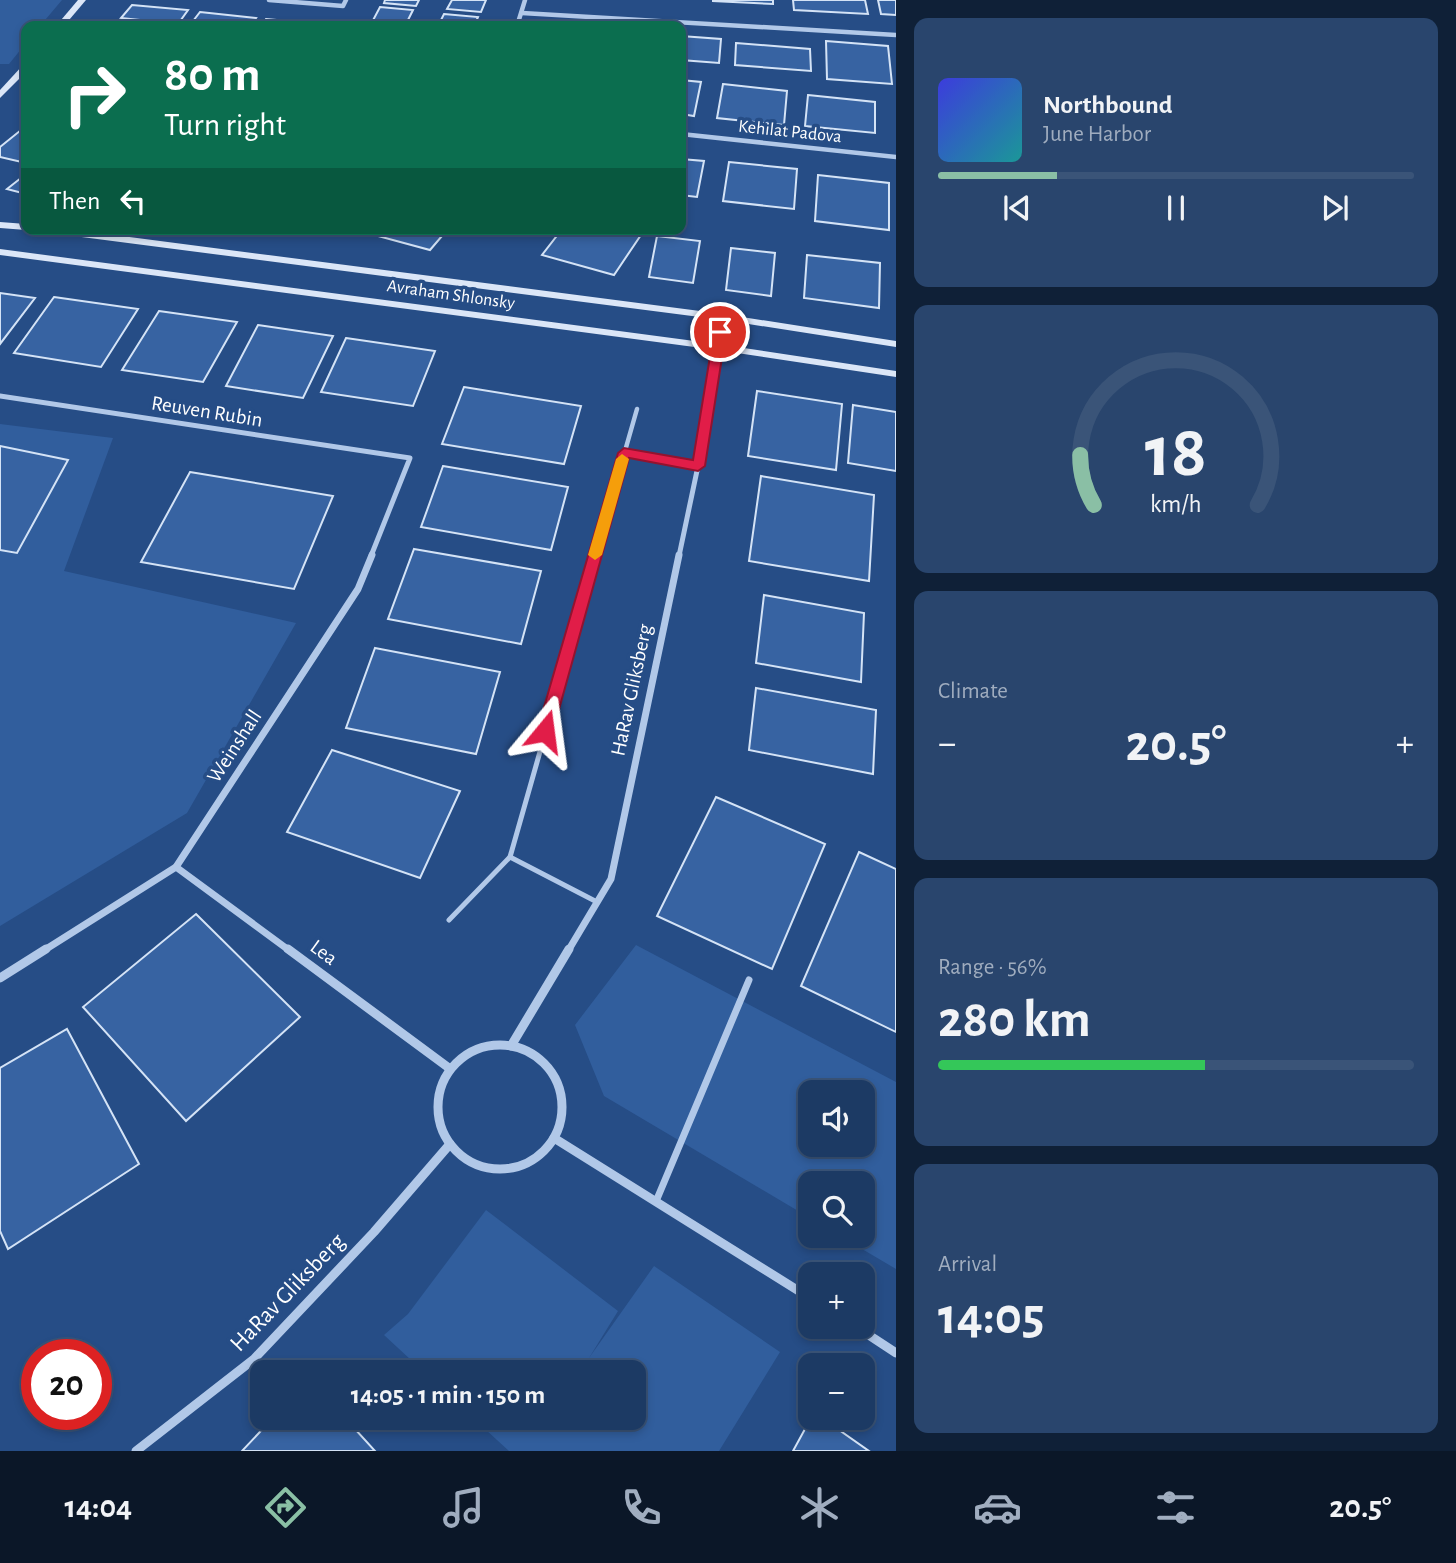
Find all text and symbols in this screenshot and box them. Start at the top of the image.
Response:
icon: right [49,49,140,140]
text: 80 m [164,51,261,100]
text: Northbound [1043,92,1172,118]
text: Turn right [164,109,286,141]
street label: Kehilat Padova [737,118,842,146]
text: June Harbor [1043,123,1151,146]
icon: left [114,182,152,220]
text: Then [49,188,100,214]
icon: previous [998,189,1036,227]
icon: pause [1157,189,1195,227]
icon: next [1316,189,1354,227]
street label: Avraham Shlonsky [386,277,516,313]
pin [690,302,750,362]
icon: arrive [701,313,739,351]
street label: Reuven Rubin [150,392,264,431]
text: 18 [1145,417,1207,490]
text: km/h [1150,492,1202,517]
street label: HaRav Gliksberg [607,622,656,758]
text: Climate [938,680,1008,703]
position arrow [508,694,582,768]
street label: Weinshall [203,706,266,786]
text: 20.5° [1125,718,1227,770]
text: − [938,725,956,763]
text: + [1396,725,1414,763]
street label: Lea [306,936,341,969]
text: Range · 56% [938,956,1047,979]
text: 280 km [938,994,1091,1046]
map controls [798,1080,875,1430]
button: sound [798,1080,875,1157]
button: search [798,1171,875,1248]
street label: HaRav Gliksberg [226,1229,350,1356]
text: Arrival [938,1253,997,1276]
button: + [798,1262,875,1339]
text: 14:05 [938,1291,1044,1343]
speed limit sign: 20 [21,1339,112,1430]
button: − [798,1353,875,1430]
text: 14:05 · 1 min · 150 m [351,1382,545,1408]
icon: directions [261,1483,310,1532]
icon: music [439,1483,488,1532]
icon: phone [617,1483,666,1532]
icon: climate [795,1483,844,1532]
icon: car [973,1483,1022,1532]
icon: filters [1151,1483,1200,1532]
text: 14:04 [65,1491,132,1523]
text: 20.5° [1329,1491,1392,1523]

